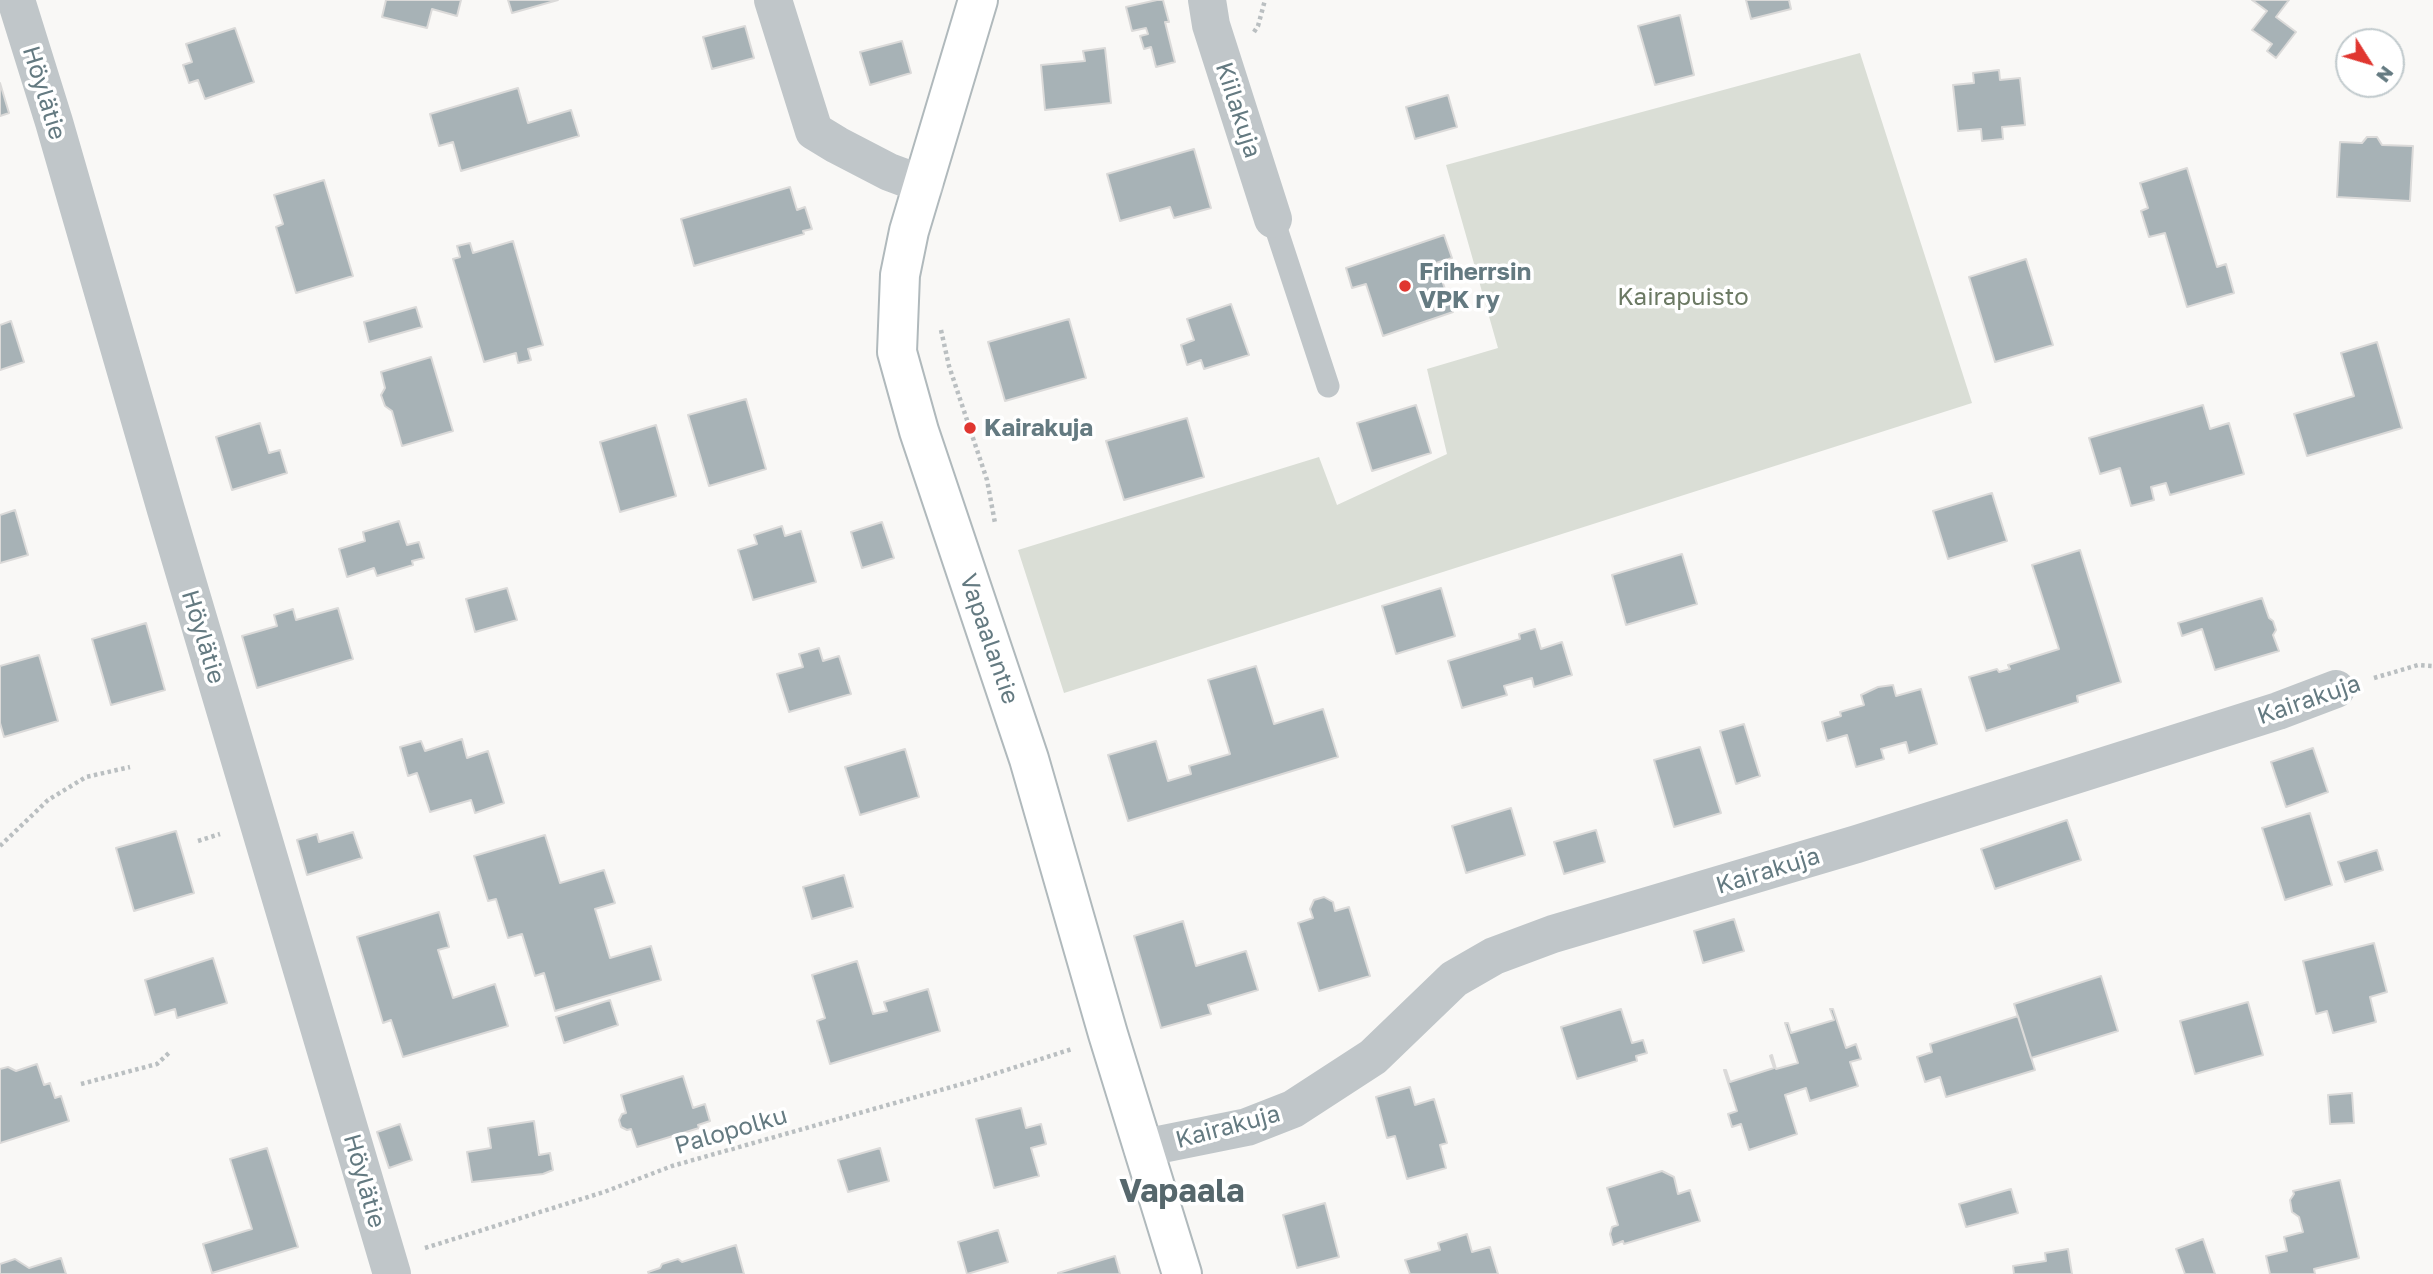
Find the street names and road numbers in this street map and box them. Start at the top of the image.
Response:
street label: Höylätie [16,43,72,143]
street label: Kiilakuja [1209,59,1267,161]
street label: Vapaalantie [953,570,1025,708]
street label: Höylätie [175,587,231,687]
street label: Kairakuja [2254,669,2364,731]
street label: Kairakuja [1713,842,1823,900]
street label: Kairakuja [1173,1099,1283,1155]
street label: Palopolku [671,1101,791,1161]
street label: Höylätie [337,1131,391,1231]

